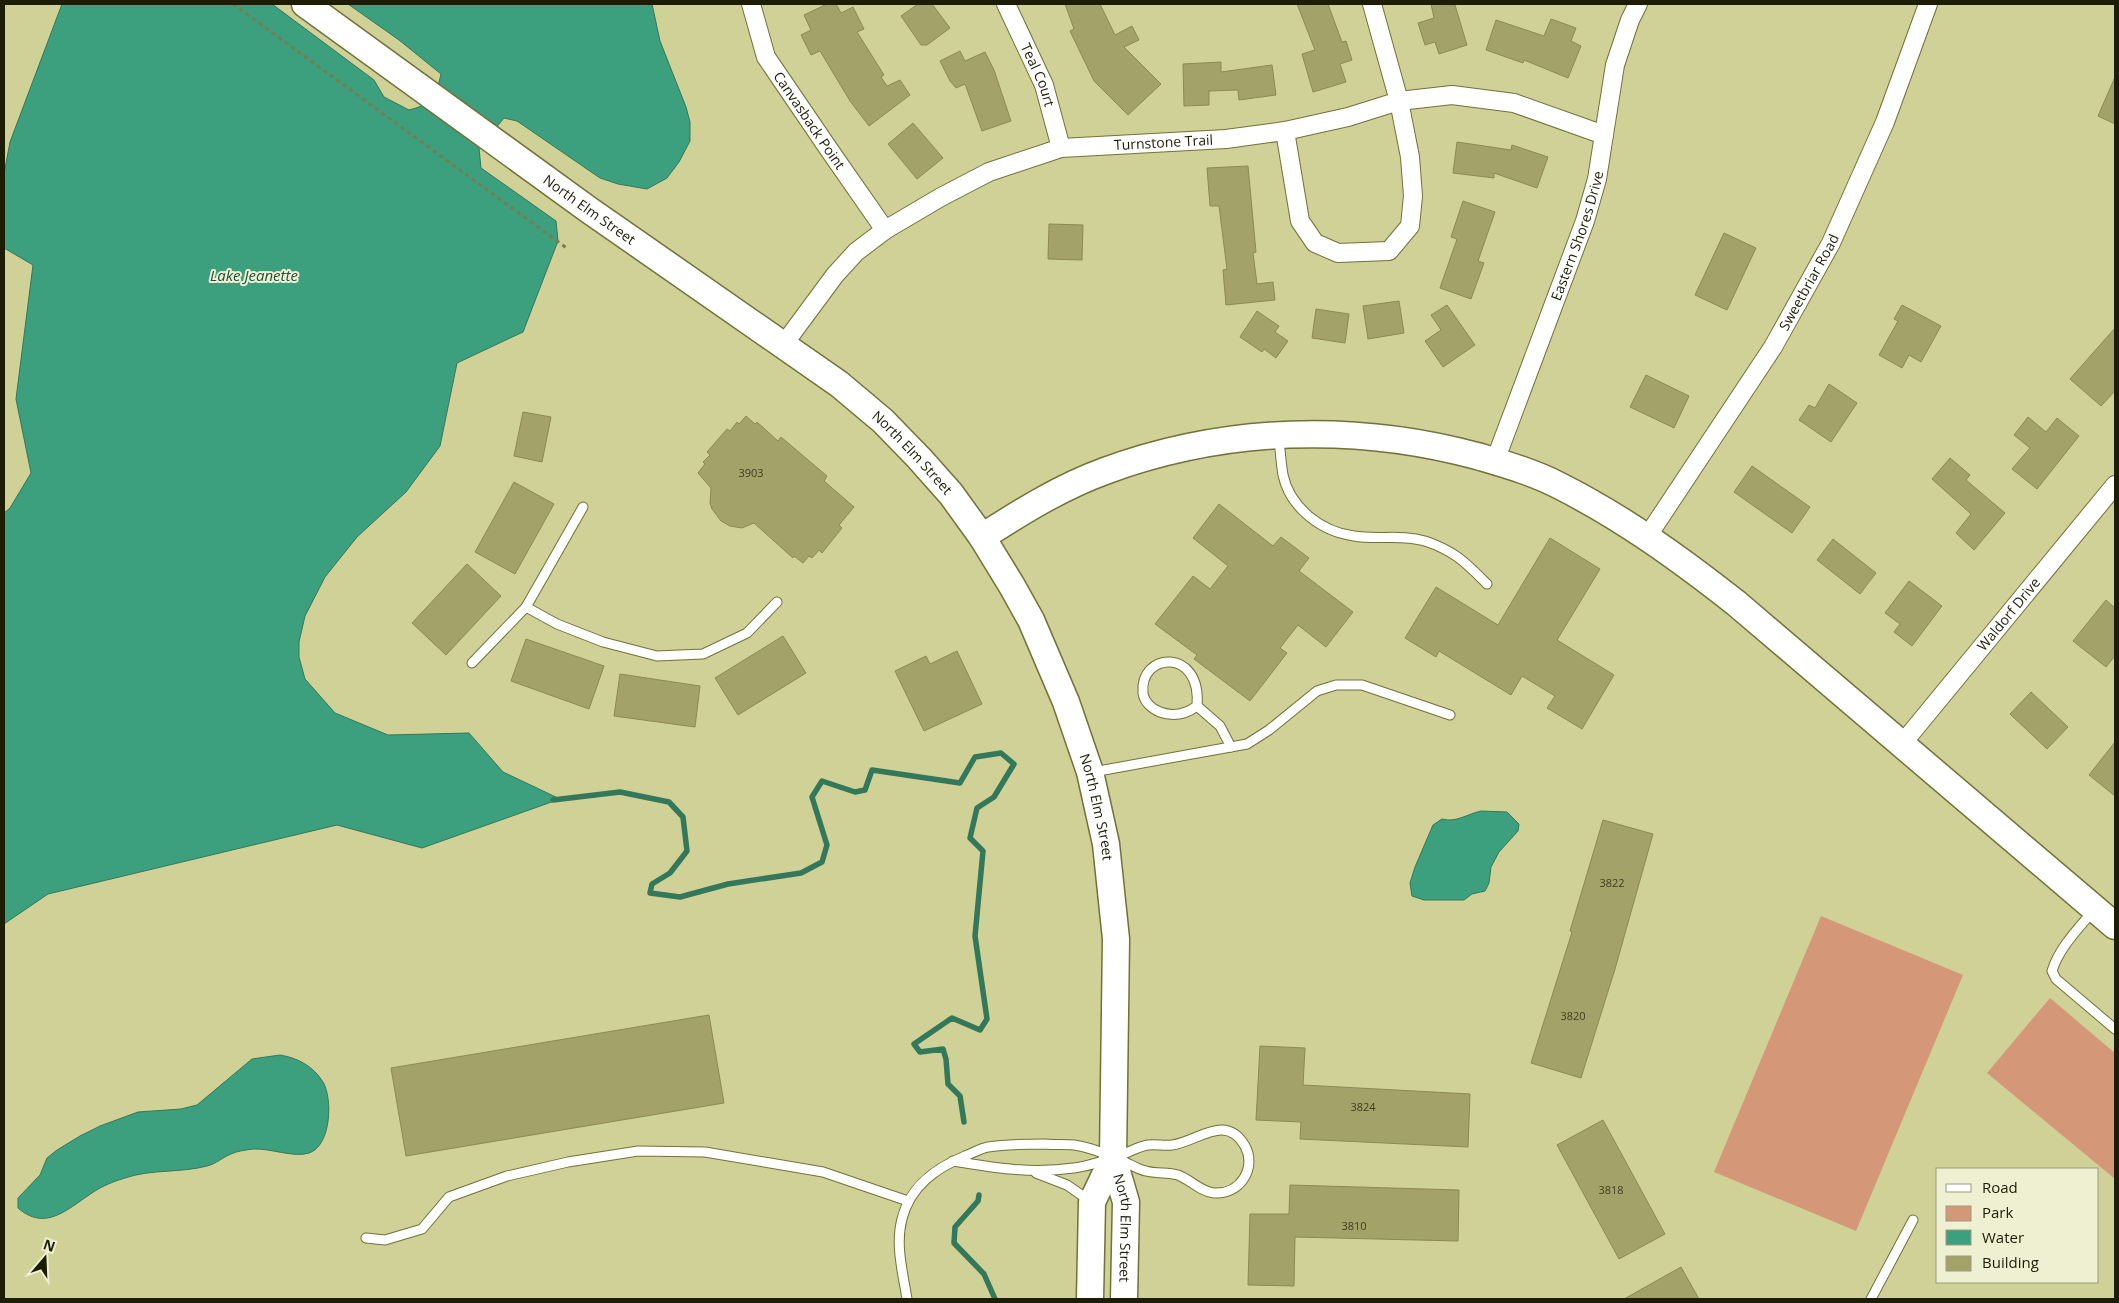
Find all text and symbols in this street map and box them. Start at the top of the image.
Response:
street label: Teal Court [1017,40,1059,109]
street label: Canvasback Point [770,68,850,173]
street label: Turnstone Trail [1113,130,1213,154]
street label: Eastern Shores Drive [1546,169,1607,303]
street label: North Elm Street [540,170,640,249]
street label: Sweetbriar Road [1774,231,1843,334]
water label: Lake Jeanette [210,265,298,285]
street label: North Elm Street [868,406,957,498]
house number: 3903 [738,465,764,480]
street label: Waldorf Drive [1973,573,2044,655]
street label: North Elm Street [1075,751,1118,861]
house number: 3822 [1599,875,1625,890]
house number: 3820 [1560,1008,1586,1023]
house number: 3824 [1350,1099,1376,1114]
legend [1936,1168,2099,1283]
street label: North Elm Street [1109,1171,1136,1282]
text: Road [1982,1177,2018,1197]
house number: 3818 [1598,1182,1624,1197]
text: Park [1982,1202,2013,1222]
house number: 3810 [1341,1218,1367,1233]
text: Water [1982,1227,2024,1247]
north arrow [20,1233,70,1283]
text: N [41,1234,58,1256]
text: Building [1982,1252,2039,1272]

